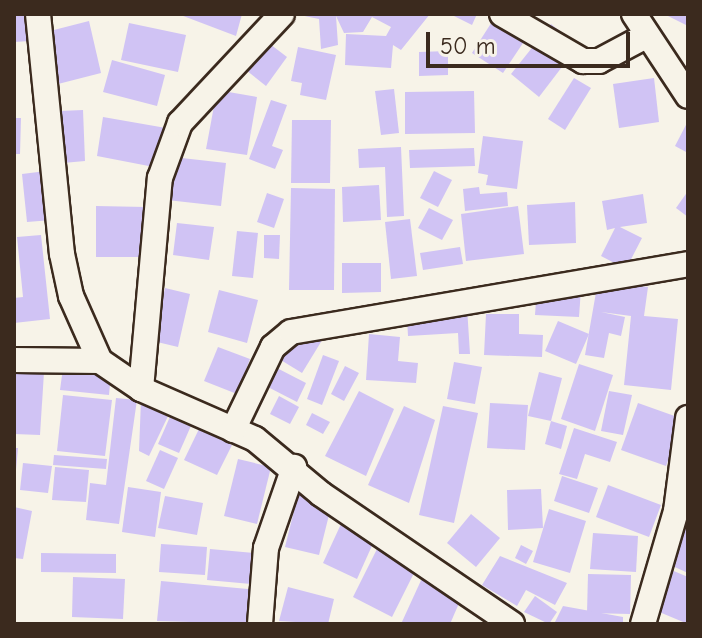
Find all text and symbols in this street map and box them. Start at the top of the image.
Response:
scale bar [430,16,634,66]
text: 50 m [440,32,496,60]

